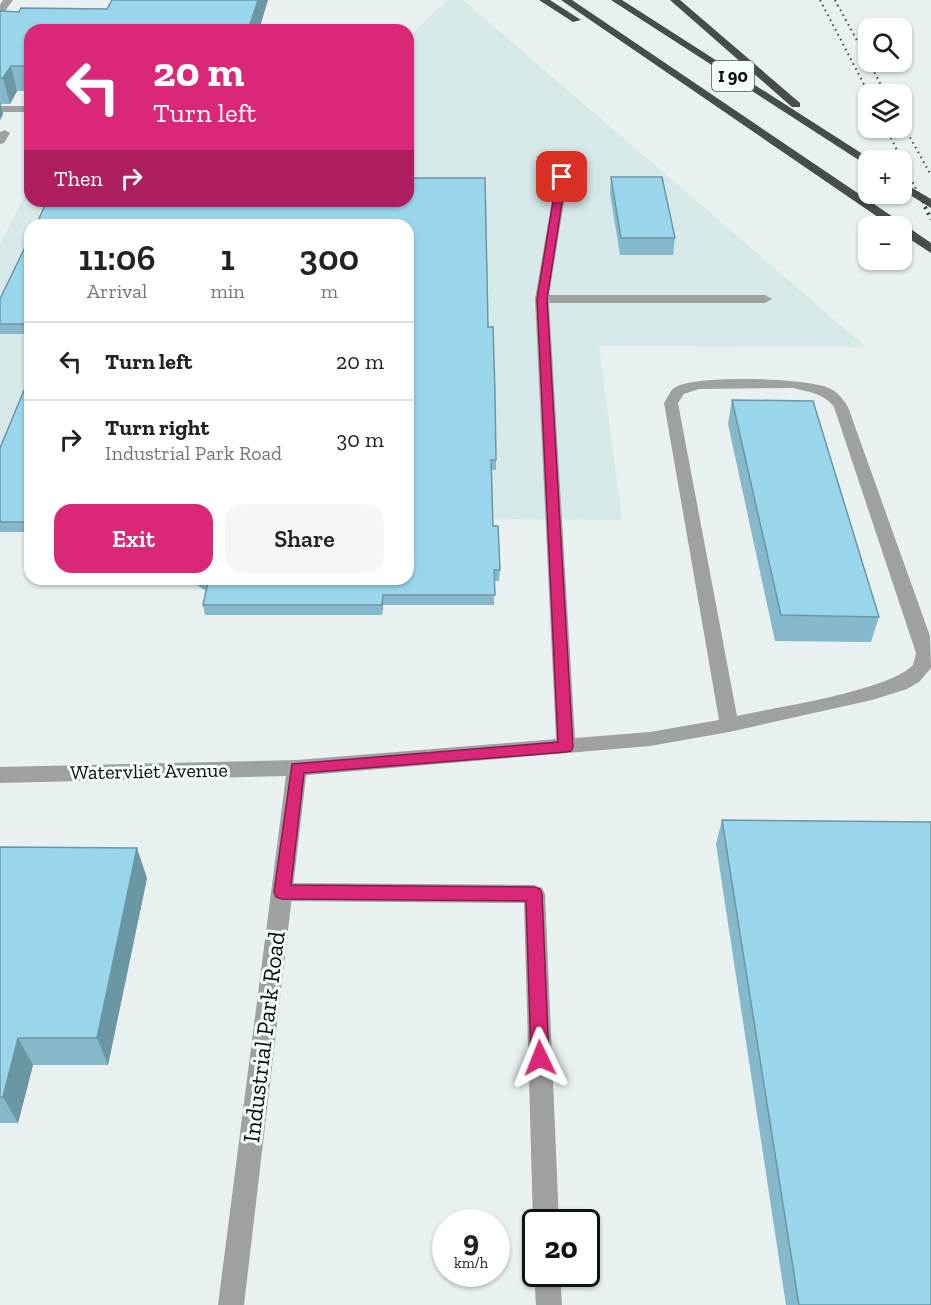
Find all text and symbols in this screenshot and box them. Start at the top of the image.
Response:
map controls [858,18,912,270]
button: search [858,18,912,72]
text: 20 m [153,46,244,97]
icon: left [54,48,132,126]
road number: I 90 [712,61,754,91]
button: layers [858,84,912,138]
text: Turn left [153,97,256,129]
button: + [858,150,912,204]
pin [536,151,587,202]
icon: arrive [545,160,578,193]
icon: right [115,162,148,195]
text: Then [54,165,103,192]
button: − [858,216,912,270]
text: 11:06 [79,236,156,279]
text: 1 [220,236,235,279]
text: 300 [299,236,359,279]
text: Arrival [87,279,147,303]
text: min [210,279,245,303]
text: m [321,279,338,303]
icon: left [54,345,87,378]
text: Turn left [105,348,192,375]
text: 20 m [336,348,384,375]
text: Turn right [105,414,209,441]
icon: right [54,423,87,456]
text: 30 m [337,426,384,453]
text: Industrial Park Road [105,441,282,465]
button: Exit [54,504,213,573]
button: Share [225,504,384,573]
street label: Watervliet Avenue [70,758,228,784]
street label: Industrial Park Road [236,930,291,1144]
position arrow [508,1026,572,1090]
speed limit sign: 20 [522,1209,600,1287]
text: 9 [463,1223,479,1259]
text: km/h [454,1254,488,1272]

